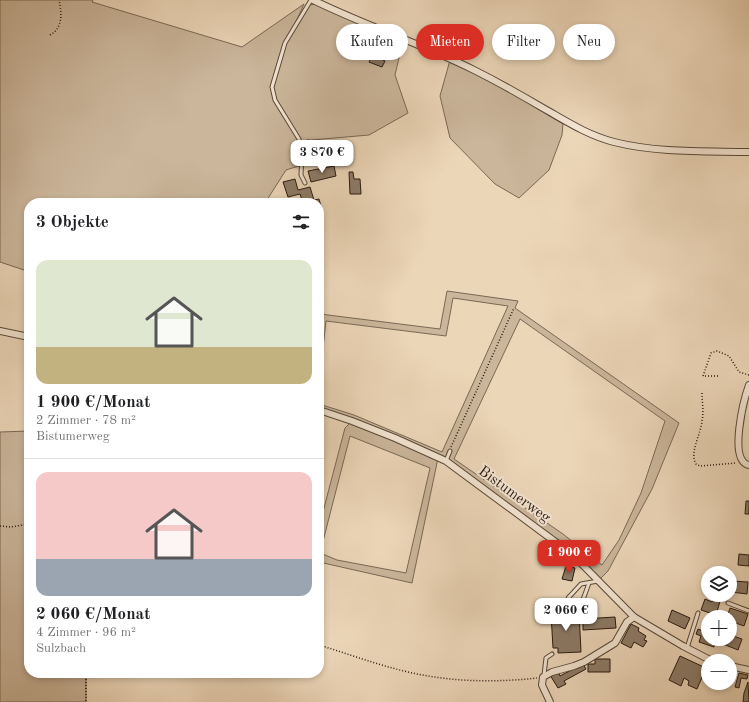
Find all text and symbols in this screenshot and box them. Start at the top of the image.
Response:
chip: Kaufen [336,24,408,60]
chip: Mieten [416,24,484,60]
chip: Filter [492,24,555,60]
chip: Neu [563,24,615,60]
pin: 3 870 € [285,140,359,174]
text: 3 870 € [300,146,344,159]
icon: filters [290,211,312,233]
text: 3 Objekte [36,214,109,231]
icon: home [138,286,210,358]
text: 1 900 €/Monat [36,394,150,411]
text: 2 Zimmer · 78 m² [36,414,136,427]
text: Bistumerweg [36,430,110,443]
street label: Bistumerweg [475,464,553,526]
icon: home [138,498,210,570]
pin: 1 900 € [532,540,606,574]
text: 1 900 € [547,546,591,559]
map controls [701,566,737,690]
button: layers [701,566,737,602]
pin: 2 060 € [529,598,603,632]
text: 2 060 € [544,604,588,617]
text: 2 060 €/Monat [36,606,150,623]
button: + [701,610,737,646]
text: 4 Zimmer · 96 m² [36,626,136,639]
text: Sulzbach [36,642,86,655]
button: − [701,654,737,690]

